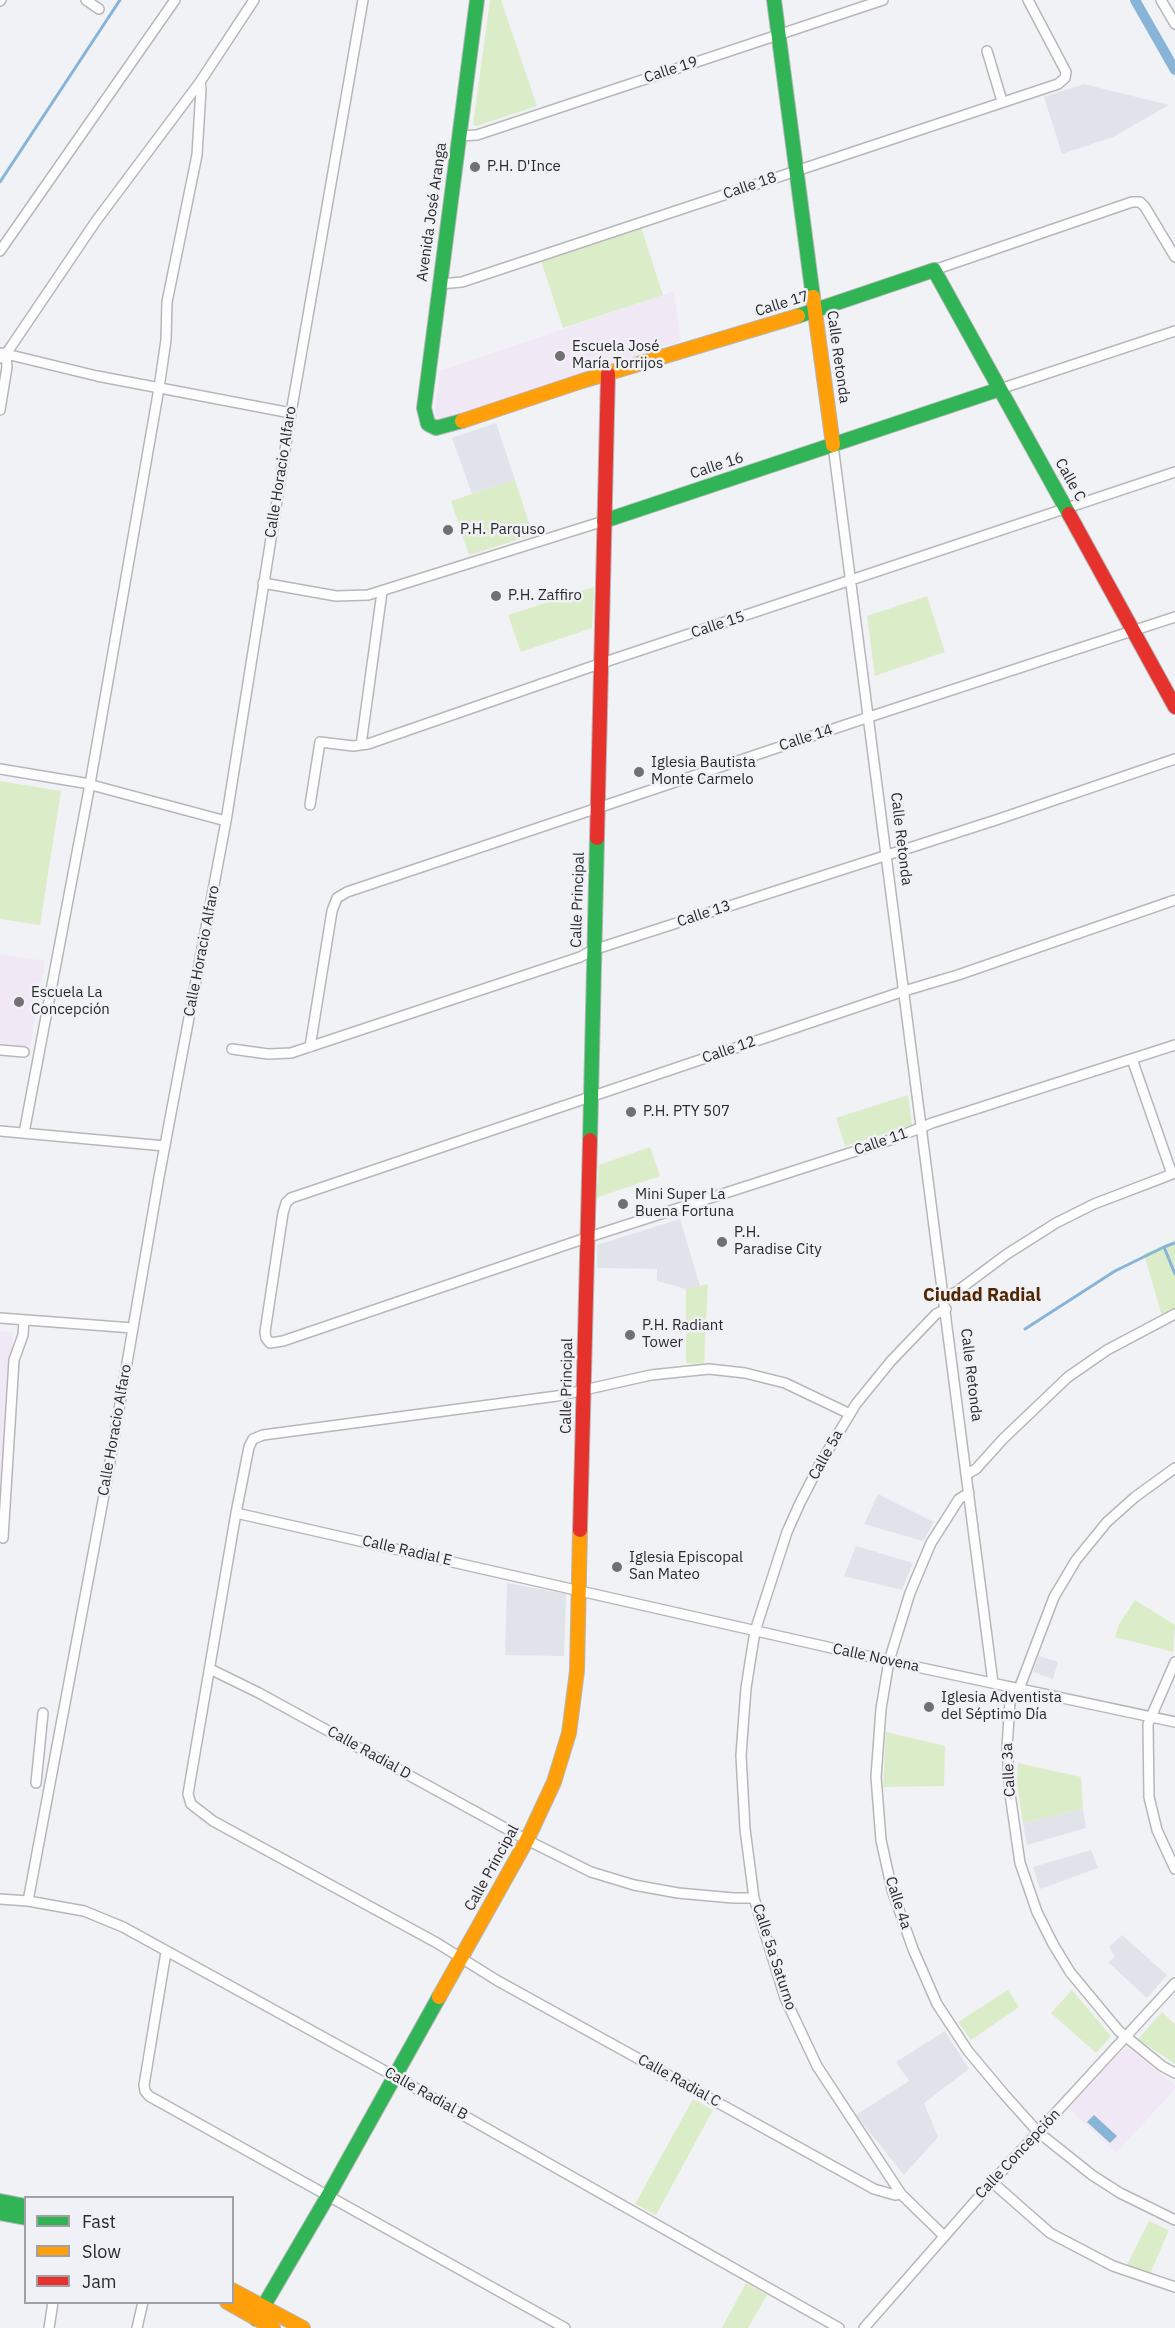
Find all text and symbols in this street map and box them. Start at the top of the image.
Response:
street label: Calle 19 [642,53,700,87]
street label: Avenida José Aranga [413,141,451,283]
place label: P.H. D'Ince [487,158,561,176]
marker: P.H. D'Ince [468,160,482,174]
street label: Calle 18 [721,169,779,203]
street label: Calle 17 [753,287,811,321]
street label: Calle Retonda [823,309,853,405]
place label: Escuela José María Torrijos [572,338,663,373]
marker: Escuela José María Torrijos [553,349,567,363]
street label: Calle Horacio Alfaro [262,405,300,539]
street label: Calle 16 [688,449,746,483]
street label: Calle C [1051,455,1089,505]
place label: P.H. Parquso [460,521,545,539]
marker: P.H. Parquso [441,523,455,537]
place label: P.H. Zaffiro [508,587,582,605]
marker: P.H. Zaffiro [489,589,503,603]
street label: Calle 15 [689,608,747,642]
street label: Calle 14 [777,721,835,755]
place label: Iglesia Bautista Monte Carmelo [651,754,756,789]
marker: Iglesia Bautista Monte Carmelo [632,765,646,779]
street label: Calle Retonda [886,791,916,887]
street label: Calle Principal [567,852,589,948]
street label: Calle Horacio Alfaro [180,884,224,1018]
street label: Calle 13 [675,897,733,931]
place label: Escuela La Concepción [31,984,110,1019]
marker: Escuela La Concepción [12,995,26,1009]
street label: Calle 12 [700,1033,758,1067]
place label: P.H. PTY 507 [643,1103,730,1121]
marker: P.H. PTY 507 [624,1105,638,1119]
street label: Calle 11 [852,1125,910,1159]
place label: Mini Super La Buena Fortuna [635,1186,734,1221]
marker: Mini Super La Buena Fortuna [616,1197,630,1211]
place label: P.H. Paradise City [734,1224,822,1259]
marker: P.H. Paradise City [715,1235,729,1249]
district label: Ciudad Radial [923,1285,1041,1307]
place label: P.H. Radiant Tower [642,1317,724,1352]
street label: Calle Retonda [956,1327,986,1423]
marker: P.H. Radiant Tower [623,1328,637,1342]
street label: Calle Principal [557,1338,577,1434]
street label: Calle Horacio Alfaro [95,1363,135,1497]
street label: Calle 5a [805,1427,847,1483]
street label: Calle Radial E [360,1532,454,1570]
place label: Iglesia Episcopal San Mateo [629,1549,743,1584]
marker: Iglesia Episcopal San Mateo [610,1560,624,1574]
street label: Calle Novena [831,1640,921,1676]
place label: Iglesia Adventista del Séptimo Día [941,1689,1062,1724]
marker: Iglesia Adventista del Séptimo Día [922,1700,936,1714]
street label: Calle Radial D [324,1723,414,1783]
street label: Calle 3a [999,1742,1019,1798]
street label: Calle Principal [461,1822,523,1914]
street label: Calle 4a [881,1874,915,1932]
street label: Calle 5a Saturno [748,1902,800,2012]
street label: Calle Radial C [634,2051,724,2111]
street label: Calle Radial B [381,2064,471,2124]
street label: Calle Concepción [972,2105,1064,2203]
legend [24,2196,234,2304]
text: Fast [82,2210,116,2233]
text: Slow [82,2240,121,2263]
text: Jam [82,2270,117,2293]

